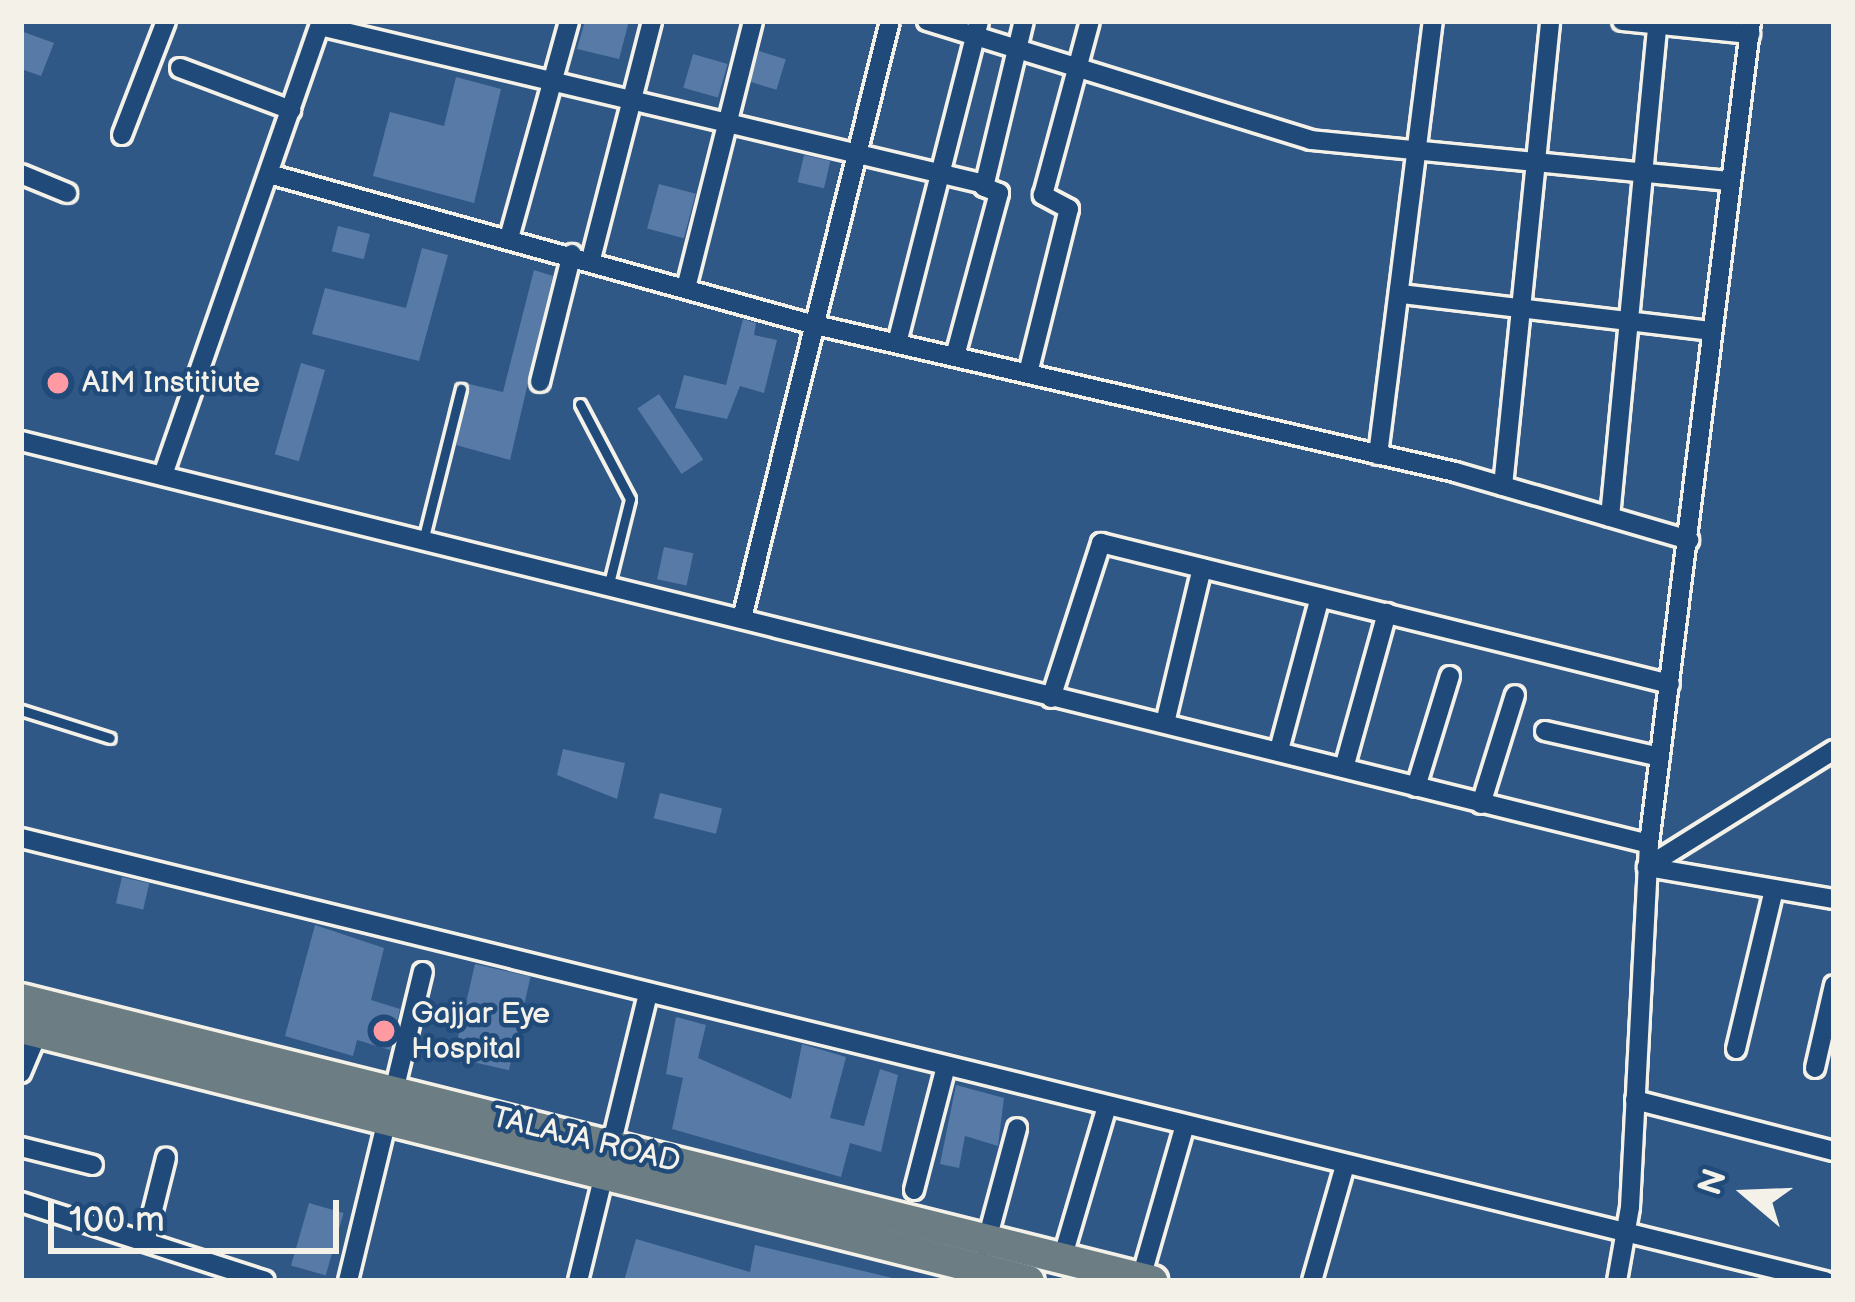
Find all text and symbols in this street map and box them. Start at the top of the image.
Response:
place label: AIM Institiute [82,365,260,401]
marker: AIM Institiute [45,370,71,396]
place label: Gajjar Eye Hospital [411,996,550,1066]
marker: Gajjar Eye Hospital [368,1015,400,1047]
street label: TALAJA ROAD [488,1099,684,1181]
north arrow [1687,1134,1807,1254]
text: N [1690,1164,1736,1201]
scale bar [54,1176,345,1250]
text: 100 m [69,1199,165,1242]

